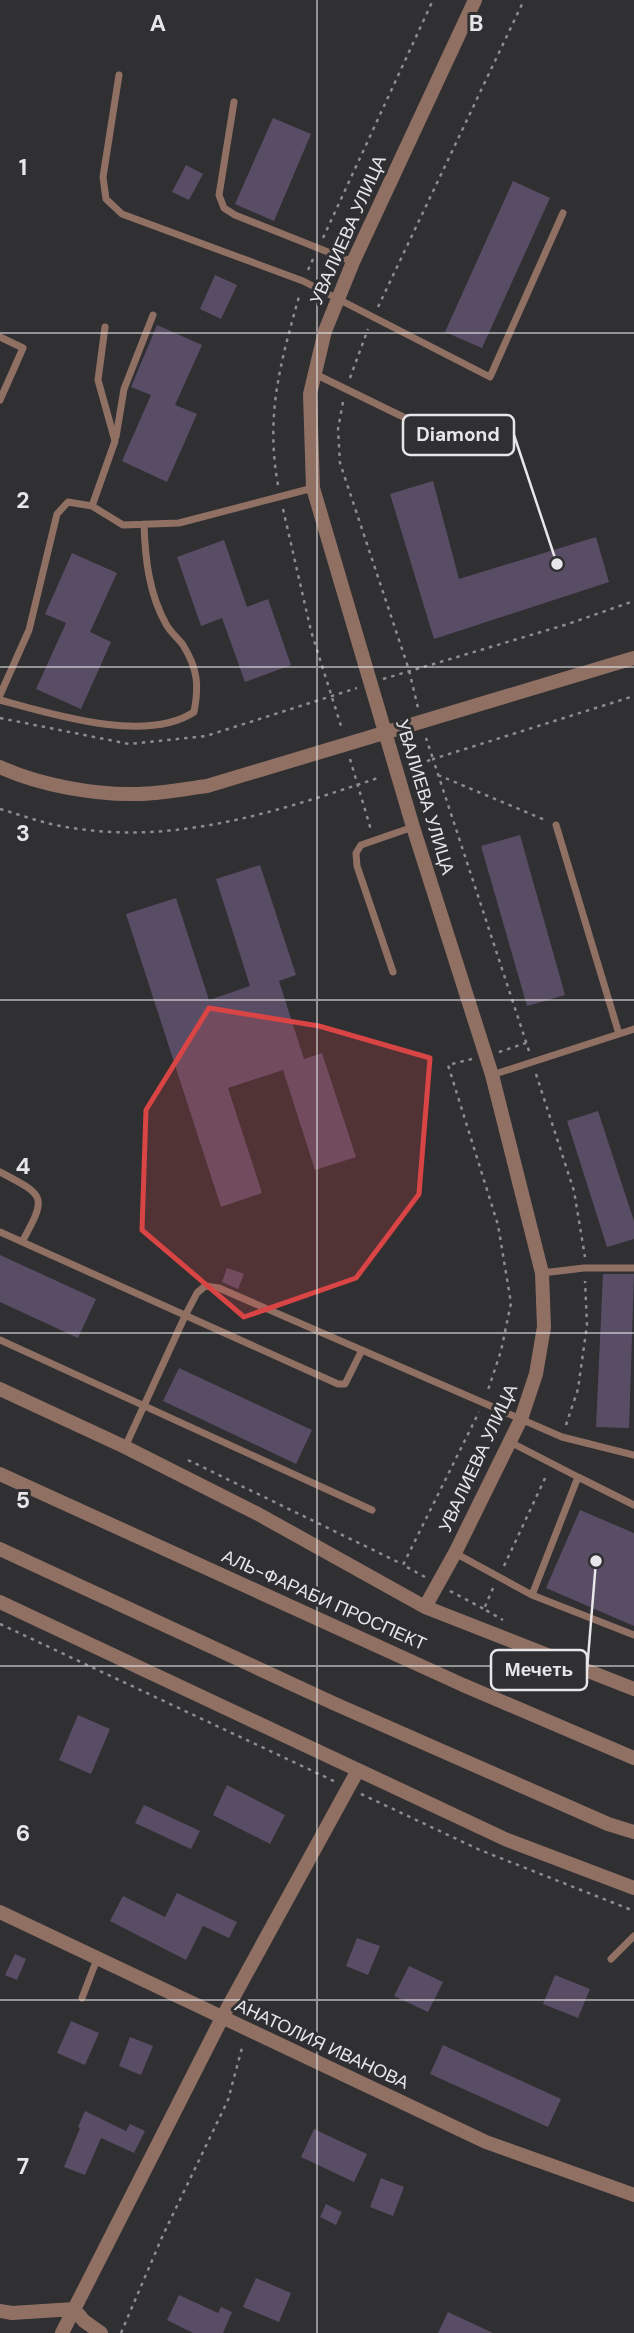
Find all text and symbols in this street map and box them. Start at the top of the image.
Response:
text: A [150,8,166,38]
text: B [469,8,483,38]
text: 1 [19,152,27,182]
street label: УВАЛИЕВА УЛИЦА [304,152,392,308]
callout: Diamond [403,415,514,455]
text: Diamond [416,422,500,447]
text: 2 [16,485,30,515]
street label: УВАЛИЕВА УЛИЦА [390,716,460,878]
text: 3 [16,818,30,848]
text: 4 [16,1151,31,1181]
street label: УВАЛИЕВА УЛИЦА [433,1380,523,1536]
text: 5 [16,1485,30,1515]
street label: АЛЬ-ФАРАБИ ПРОСПЕКТ [218,1544,430,1656]
callout: Мечеть [491,1650,587,1690]
text: Мечеть [505,1657,573,1682]
text: 6 [16,1818,30,1848]
street label: АНАТОЛИЯ ИВАНОВА [231,1993,413,2095]
text: 7 [17,2151,29,2181]

